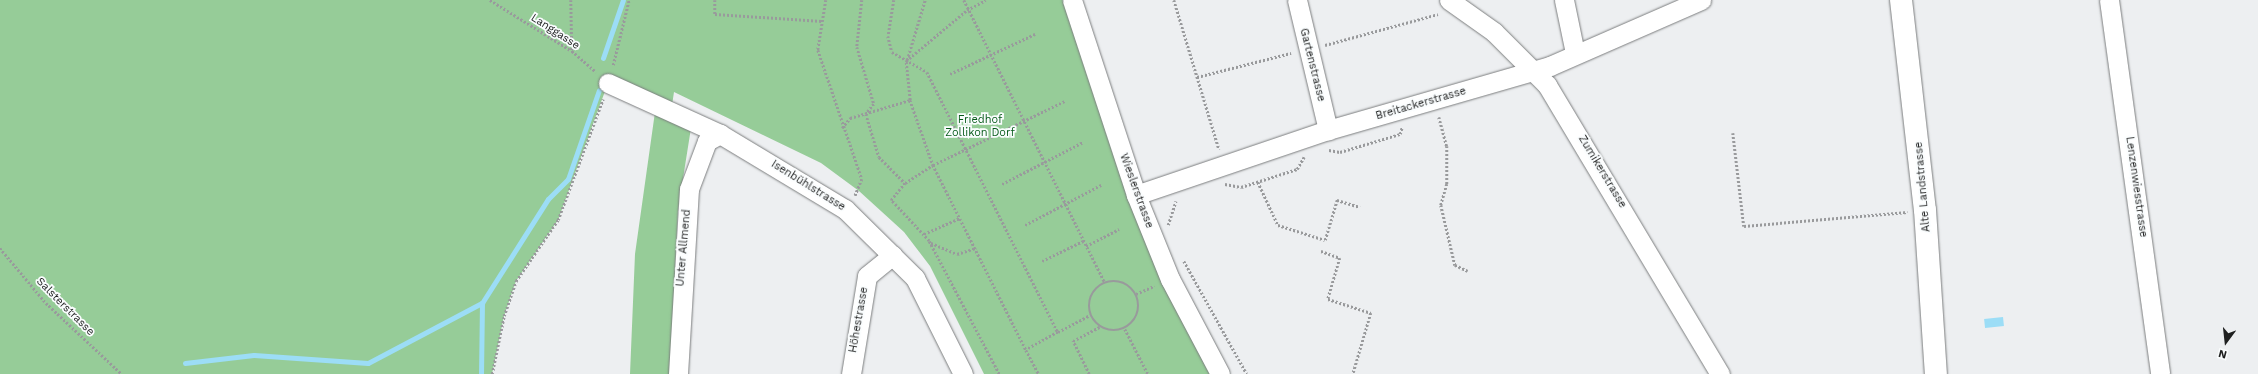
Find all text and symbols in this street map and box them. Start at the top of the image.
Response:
street label: Langgasse [528,11,582,53]
street label: Gartenstrasse [1297,27,1327,103]
street label: Breitackerstrasse [1374,85,1468,123]
park label: Friedhof Zollikon Dorf [945,114,1015,140]
street label: Zumikerstrasse [1575,133,1629,211]
street label: Lenzenwiesstrasse [2122,136,2150,238]
street label: Alte Landstrasse [1912,141,1934,233]
street label: Wieslerstrasse [1116,152,1156,230]
street label: Isenbühlstrasse [769,158,847,214]
street label: Unter Allmend [674,208,694,288]
street label: Salsterstrasse [33,275,97,339]
street label: Höhestrasse [847,286,871,354]
north arrow [2206,322,2246,362]
text: N [2217,347,2228,361]

